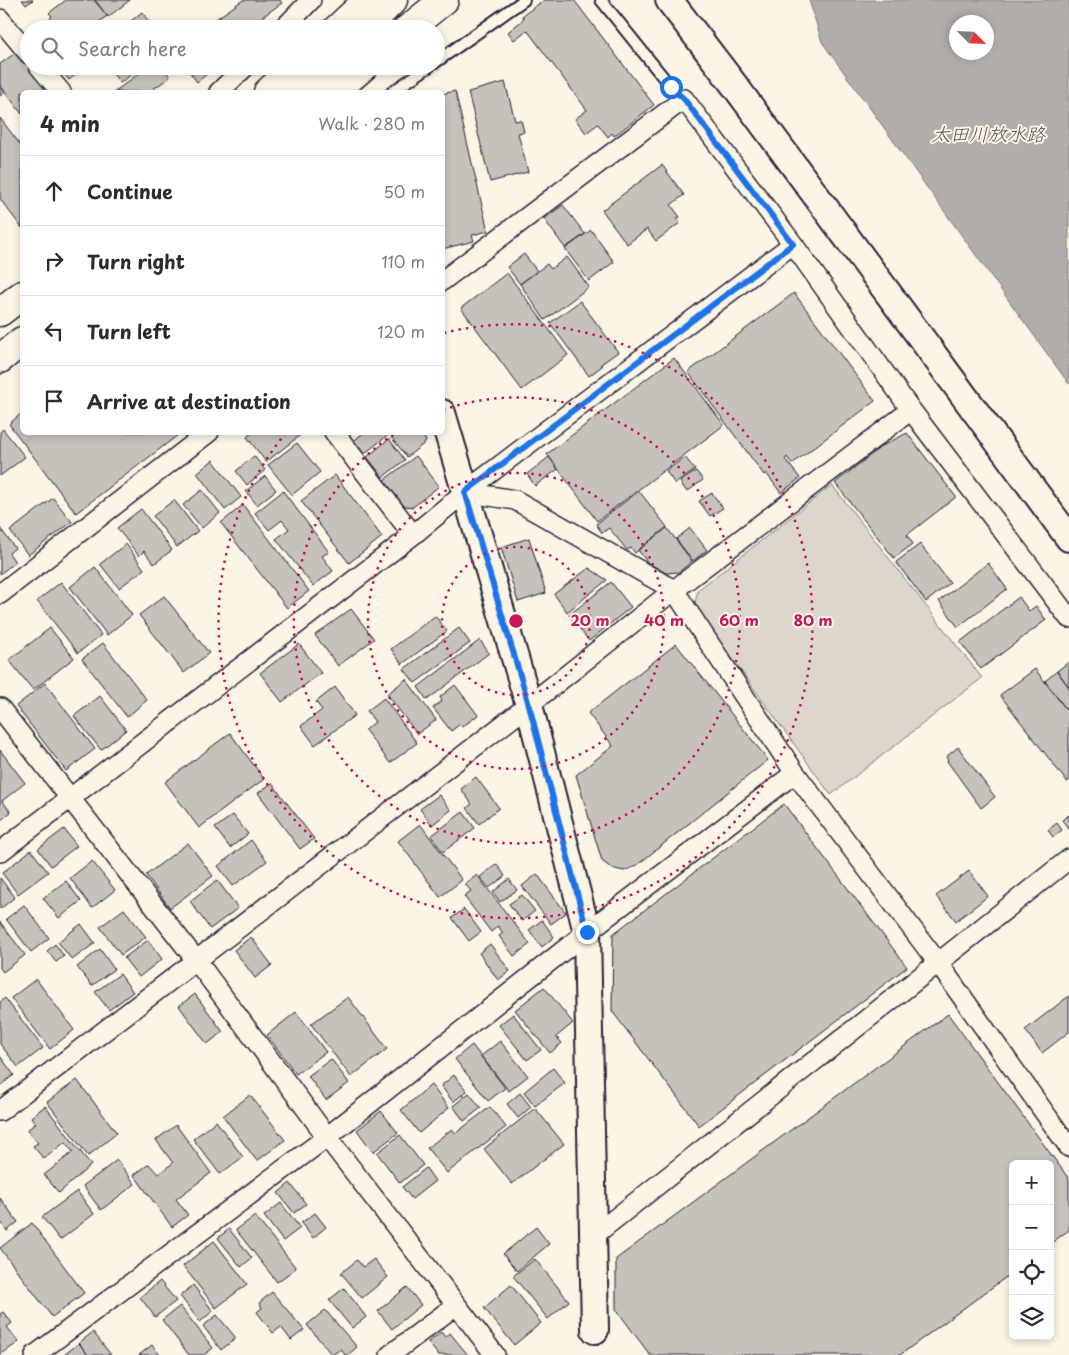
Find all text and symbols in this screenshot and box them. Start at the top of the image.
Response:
north arrow [949,15,994,60]
search box [20,20,445,75]
icon: search [38,34,66,62]
text: Search here [78,34,187,62]
route start [660,76,683,99]
text: 4 min [40,107,100,139]
text: Walk · 280 m [318,111,425,135]
water label: 太田川放水路 [931,119,1046,147]
icon: ahead [40,177,68,205]
text: Continue [87,177,173,205]
text: 50 m [384,179,425,203]
icon: right [40,247,68,275]
text: Turn right [87,247,185,275]
text: 110 m [382,249,425,273]
icon: left [40,317,68,345]
text: Turn left [87,317,171,345]
text: 120 m [378,319,425,343]
icon: arrive [40,387,68,415]
text: Arrive at destination [87,387,291,415]
text: 20 m [571,608,609,631]
text: 40 m [644,608,684,631]
text: 60 m [719,608,759,631]
text: 80 m [793,608,833,631]
centre of rings [507,612,525,630]
route end [576,921,599,944]
map controls [1009,1160,1054,1340]
button: + [1009,1160,1054,1205]
button: − [1009,1205,1054,1250]
button: locate [1009,1250,1054,1295]
button: layers [1009,1295,1054,1340]

